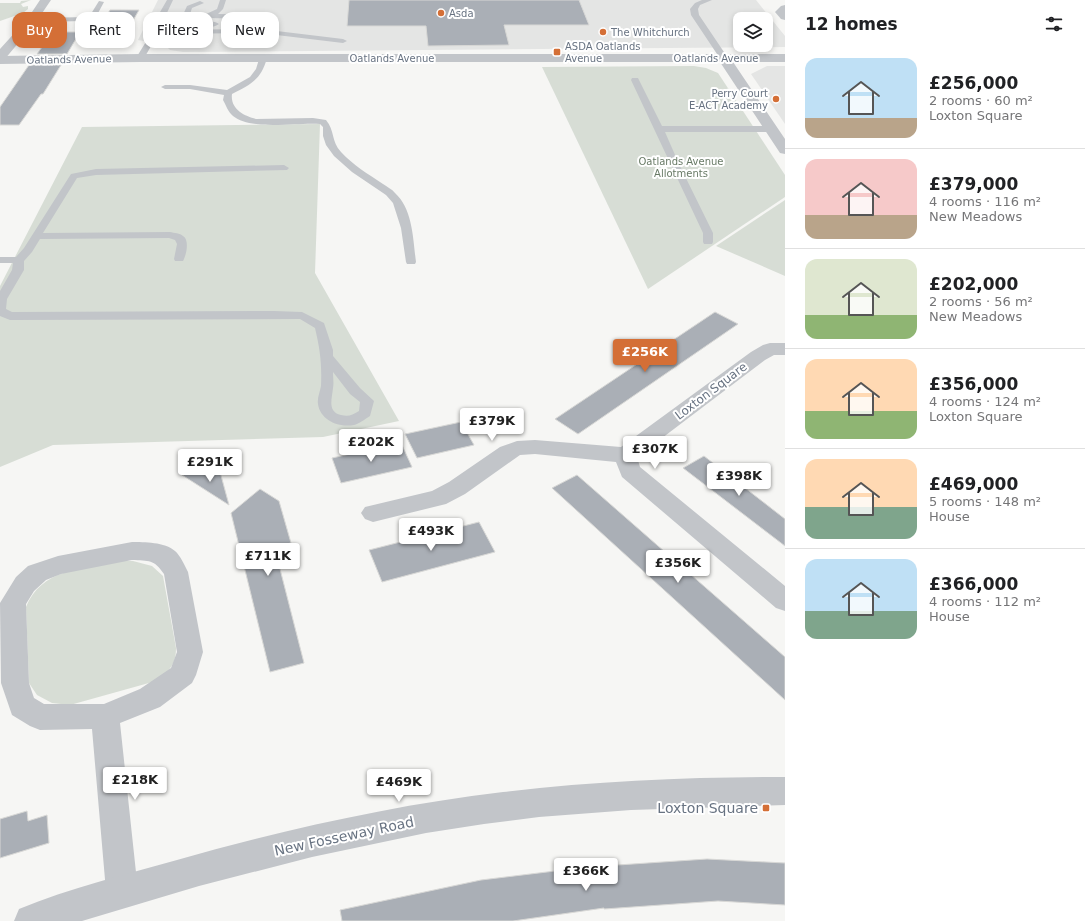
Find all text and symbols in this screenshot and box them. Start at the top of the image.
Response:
marker: Asda [436,8,446,18]
place label: Asda [449,8,474,19]
chip: Buy [12,12,67,48]
chip: Rent [75,12,135,48]
chip: Filters [143,12,213,48]
chip: New [221,12,279,48]
map controls [733,12,773,52]
button: layers [733,12,773,52]
icon: filters [1043,13,1065,35]
text: 12 homes [805,14,898,34]
marker: The Whitchurch [598,27,608,37]
place label: The Whitchurch [610,27,690,38]
place label: ASDA Oatlands Avenue [565,41,640,64]
marker: ASDA Oatlands Avenue [552,47,562,57]
street label: Oatlands Avenue [26,53,112,66]
street label: Oatlands Avenue [349,53,435,64]
street label: Oatlands Avenue [673,53,759,64]
text: £256,000 [929,73,1018,93]
icon: home [837,74,885,122]
place label: Perry Court E-ACT Academy [689,88,768,111]
text: 2 rooms · 60 m² [929,93,1033,108]
marker: Perry Court E-ACT Academy [771,94,781,104]
text: Loxton Square [929,108,1022,123]
park label: Oatlands Avenue Allotments [638,156,724,179]
text: £379,000 [929,174,1018,194]
icon: home [837,175,885,223]
text: 4 rooms · 116 m² [929,194,1041,209]
text: New Meadows [929,209,1022,224]
text: £202,000 [929,274,1018,294]
icon: home [837,275,885,323]
text: 2 rooms · 56 m² [929,294,1033,309]
text: New Meadows [929,309,1022,324]
pin: £256K [617,339,673,373]
text: £256K [622,344,668,359]
street label: Loxton Square [672,359,750,423]
text: £356,000 [929,374,1018,394]
icon: home [837,375,885,423]
text: 4 rooms · 124 m² [929,394,1041,409]
pin: £379K [464,408,520,442]
text: Loxton Square [929,409,1022,424]
text: £379K [469,413,515,428]
pin: £202K [343,429,399,463]
text: £202K [348,434,394,449]
pin: £307K [627,436,683,470]
text: £307K [632,441,678,456]
pin: £291K [182,449,238,483]
text: £291K [187,454,233,469]
pin: £398K [711,463,767,497]
text: £398K [716,468,762,483]
text: £469,000 [929,474,1018,494]
icon: home [837,475,885,523]
text: 5 rooms · 148 m² [929,494,1041,509]
text: House [929,509,970,524]
pin: £493K [403,518,459,552]
text: £493K [408,523,454,538]
pin: £711K [240,543,296,577]
text: £711K [245,548,291,563]
pin: £356K [650,550,706,584]
text: £356K [655,555,701,570]
text: £366,000 [929,574,1018,594]
icon: home [837,575,885,623]
text: 4 rooms · 112 m² [929,594,1041,609]
text: House [929,609,970,624]
pin: £218K [107,767,163,801]
pin: £469K [371,769,427,803]
text: £218K [112,772,158,787]
text: £469K [376,774,422,789]
place label: Loxton Square [657,800,758,816]
marker: Loxton Square [761,803,771,813]
street label: New Fosseway Road [273,813,415,859]
pin: £366K [558,858,614,892]
text: £366K [563,863,609,878]

